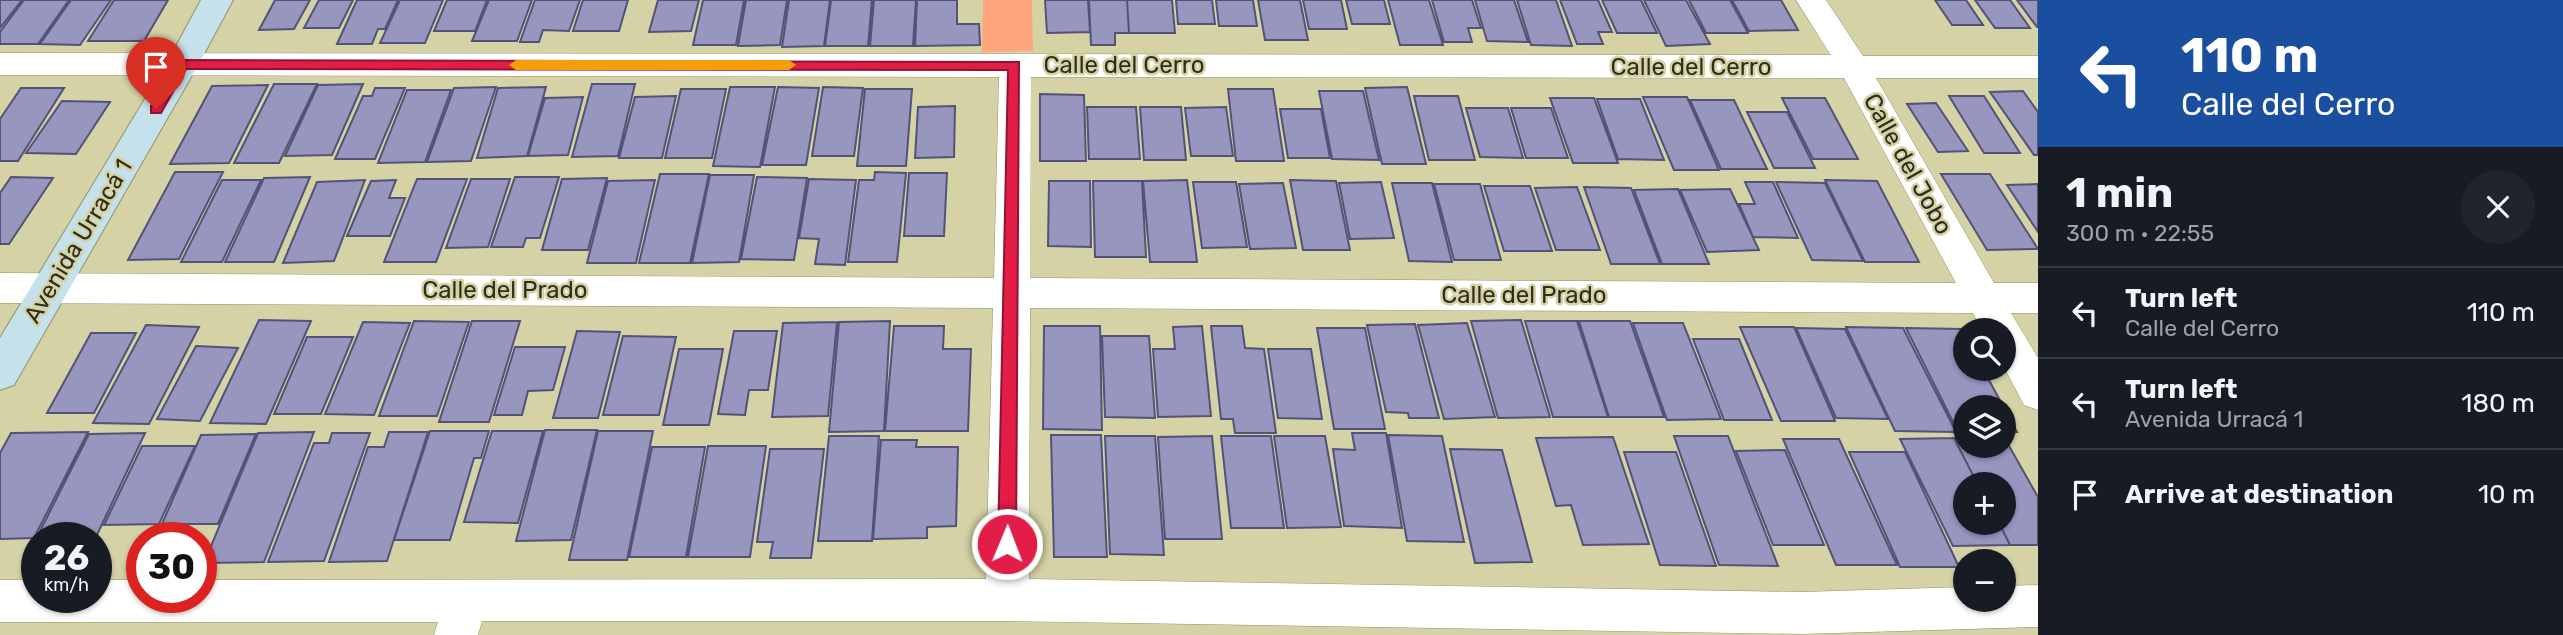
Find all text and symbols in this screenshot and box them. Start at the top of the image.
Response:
text: 110 m [2181,26,2318,84]
icon: left [2066,28,2157,119]
pin [126,37,186,109]
icon: arrive [137,48,175,86]
street label: Calle del Cerro [1044,51,1204,79]
street label: Calle del Cerro [1611,53,1771,81]
text: Calle del Cerro [2181,85,2395,123]
street label: Calle del Jobo [1858,89,1958,239]
street label: Avenida Urracá 1 [18,154,138,328]
text: 1 min [2066,168,2173,218]
button: close [2461,170,2535,244]
text: 300 m · 22:55 [2066,219,2214,247]
street label: Calle del Prado [422,276,588,304]
street label: Calle del Prado [1441,281,1607,309]
text: Turn left [2125,283,2237,314]
icon: left [2066,294,2104,332]
text: 110 m [2467,297,2535,328]
text: Calle del Cerro [2125,314,2279,342]
map controls [1953,318,2016,612]
button: search [1953,318,2016,381]
text: Turn left [2125,374,2237,405]
icon: left [2066,385,2104,423]
text: 180 m [2461,388,2535,419]
button: layers [1953,395,2016,458]
text: Avenida Urracá 1 [2125,405,2303,433]
button: + [1953,472,2016,535]
icon: arrive [2066,476,2104,514]
text: Arrive at destination [2125,479,2393,510]
text: 10 m [2478,479,2535,510]
position arrow [970,507,1044,581]
speed limit sign: 30 [126,522,217,613]
text: 26 [44,537,89,579]
button: − [1953,549,2016,612]
text: km/h [44,574,89,596]

